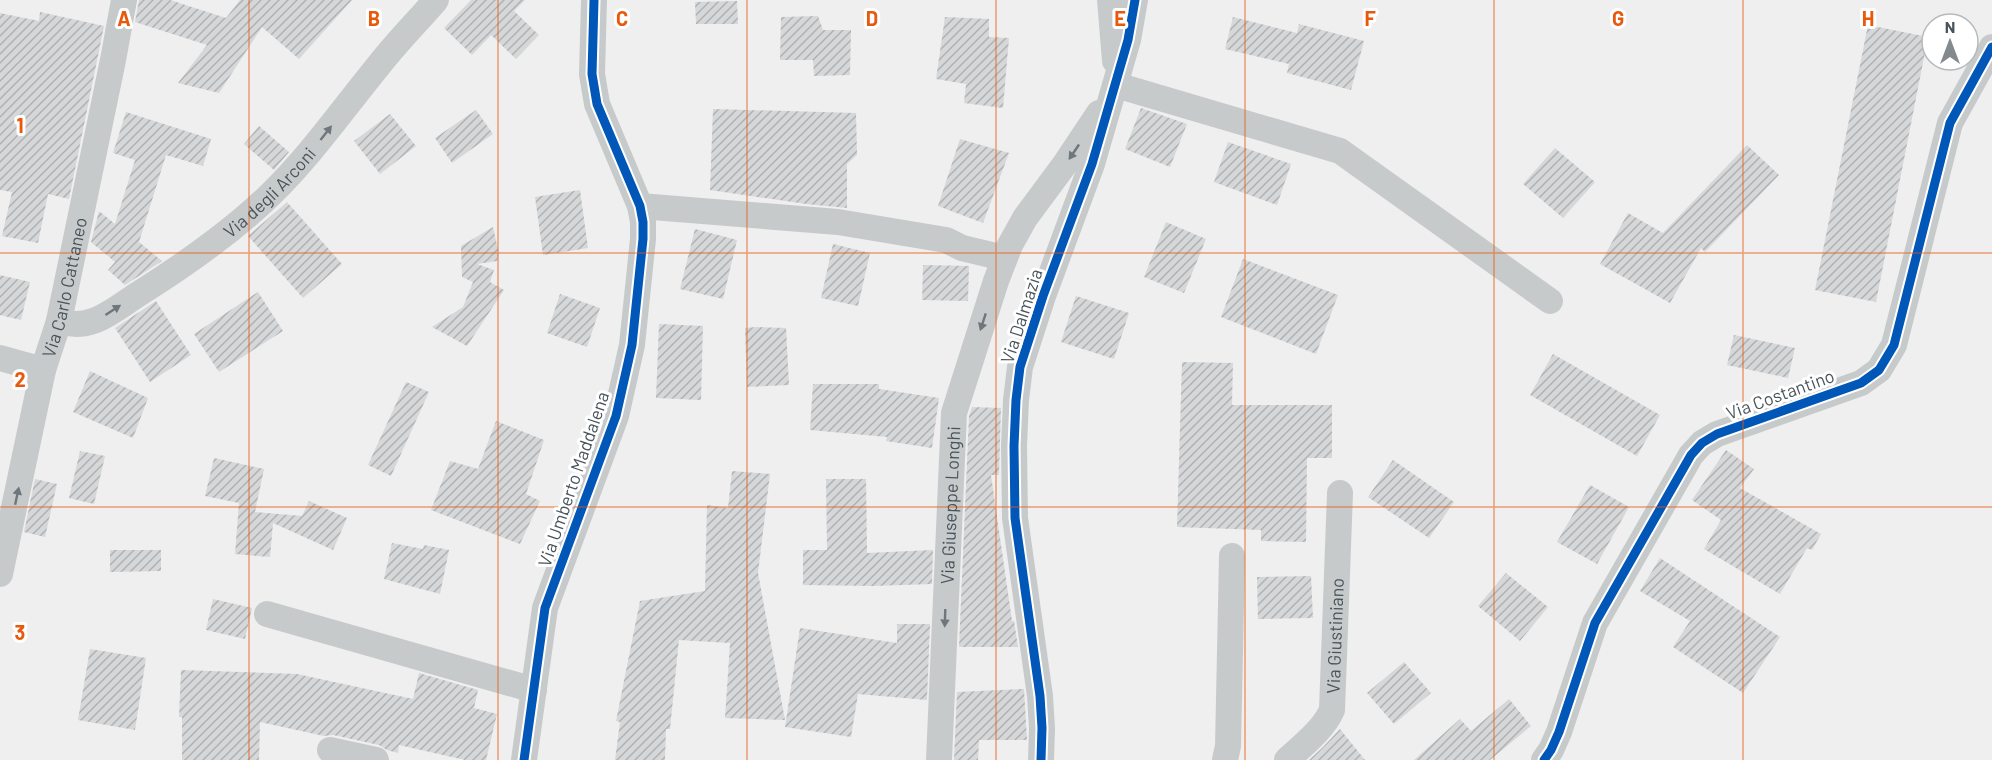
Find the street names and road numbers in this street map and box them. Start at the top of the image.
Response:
street label: Via degli Arconi [219,143,320,242]
street label: Via Carlo Cattaneo [37,215,91,360]
street label: Via Dalmazia [995,266,1047,366]
street label: Via Costantino [1723,364,1837,424]
street label: Via Umberto Maddalena [533,388,613,570]
street label: Via Giuseppe Longhi [936,426,964,585]
street label: Via Giustiniano [1322,577,1348,694]

